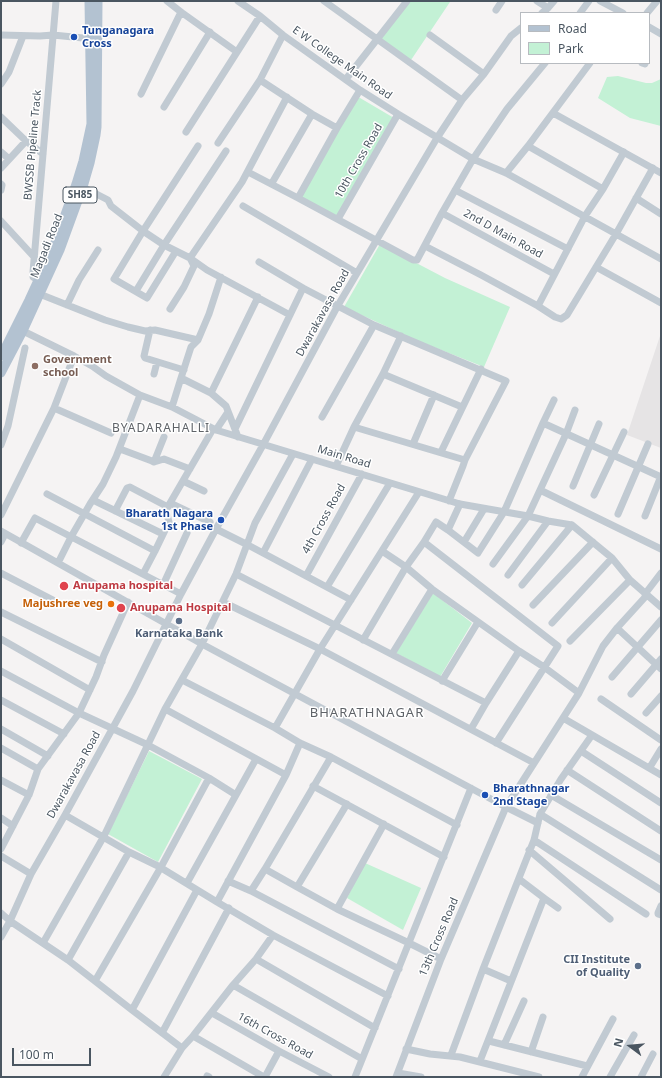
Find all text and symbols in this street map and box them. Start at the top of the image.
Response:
legend [520,12,650,64]
text: Road [558,20,587,37]
place label: Tunganagara Cross [82,24,154,50]
street label: E W College Main Road [290,24,394,102]
marker: Tunganagara Cross [69,32,79,42]
text: Park [558,40,583,57]
street label: BWSSB Pipeline Track [22,89,44,201]
street label: 10th Cross Road [332,121,386,201]
road number: SH85 [63,187,97,203]
street label: 2nd D Main Road [461,207,545,261]
street label: Magadi Road [28,212,66,280]
street label: Dwarakavasa Road [294,267,352,359]
place label: Government school [43,353,112,379]
marker: Government school [30,361,40,371]
district label: BYADARAHALLI [112,422,210,436]
street label: Main Road [316,443,372,471]
street label: 4th Cross Road [299,482,349,556]
place label: Bharath Nagara 1st Phase [126,507,213,533]
marker: Bharath Nagara 1st Phase [216,515,226,525]
place label: Anupama hospital [73,579,173,593]
marker: Anupama hospital [58,580,70,592]
place label: Majushree veg [22,597,103,611]
marker: Majushree veg [106,599,116,609]
place label: Anupama Hospital [130,601,231,615]
marker: Anupama Hospital [115,602,127,614]
marker: Karnataka Bank [174,616,184,626]
place label: Karnataka Bank [135,627,223,641]
district label: BHARATHNAGAR [310,705,424,721]
street label: Dwarakavasa Road [45,729,103,821]
place label: Bharathnagar 2nd Stage [493,782,569,808]
marker: Bharathnagar 2nd Stage [480,790,490,800]
street label: 13th Cross Road [417,896,461,978]
place label: CII Institute of Quality [563,953,630,979]
marker: CII Institute of Quality [633,961,643,971]
street label: 16th Cross Road [235,1010,315,1062]
north arrow [610,1026,650,1066]
text: N [610,1036,626,1049]
scale bar [14,1040,93,1066]
text: 100 m [19,1046,54,1063]

